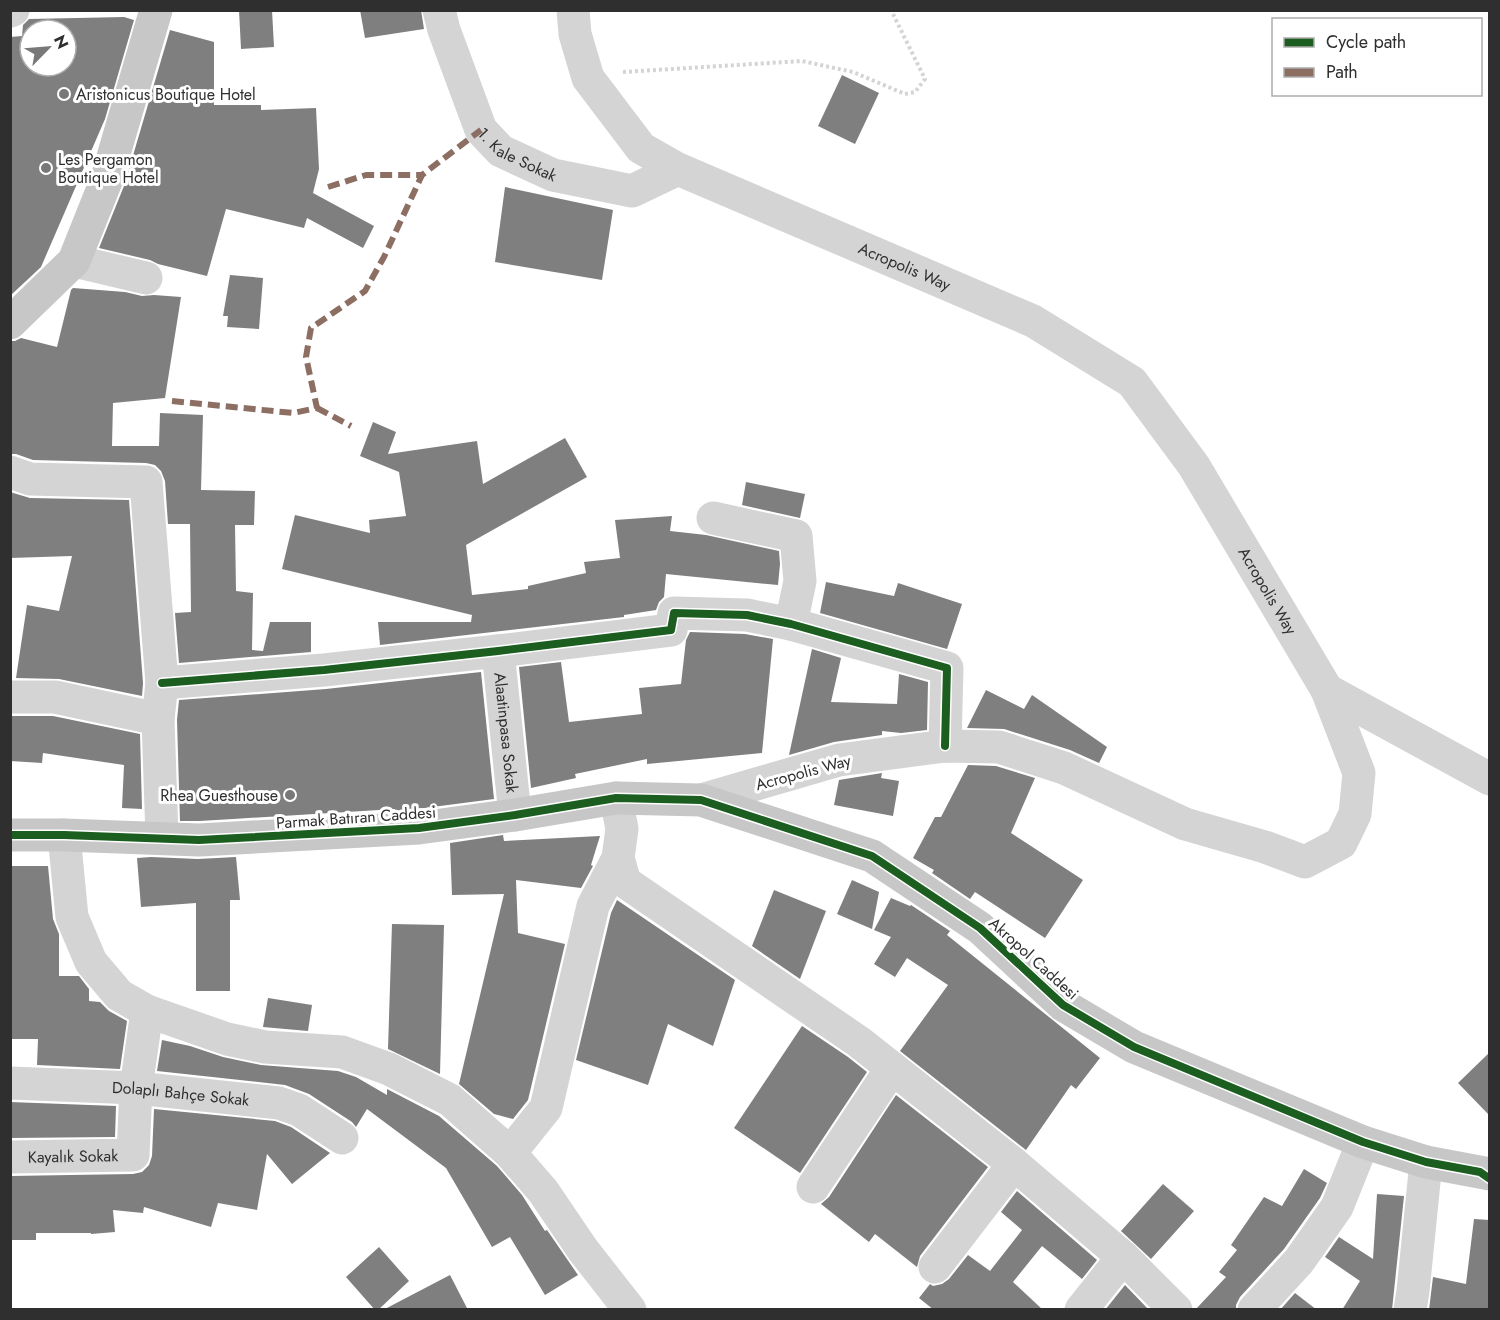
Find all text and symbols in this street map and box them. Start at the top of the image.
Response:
north arrow [18,18,78,78]
legend [1272,18,1482,96]
text: Cycle path [1326,29,1406,55]
text: N [48,31,74,52]
text: Path [1326,59,1358,85]
place label: Aristonicus Boutique Hotel [76,83,256,106]
marker: Aristonicus Boutique Hotel [57,87,71,101]
street label: 1. Kale Sokak [472,122,561,188]
place label: Les Pergamon Boutique Hotel [58,148,159,189]
marker: Les Pergamon Boutique Hotel [39,161,53,175]
street label: Acropolis Way [855,237,955,297]
street label: Acropolis Way [1233,543,1303,640]
street label: Alaatinpasa Sokak [488,671,524,795]
street label: Acropolis Way [753,748,854,796]
place label: Rhea Guesthouse [160,784,278,807]
marker: Rhea Guesthouse [283,788,297,802]
street label: Parmak Batıran Caddesi [275,800,437,835]
street label: Akropol Caddesi [984,912,1084,1005]
street label: Dolaplı Bahçe Sokak [111,1076,251,1112]
street label: Kayalık Sokak [28,1144,119,1169]

